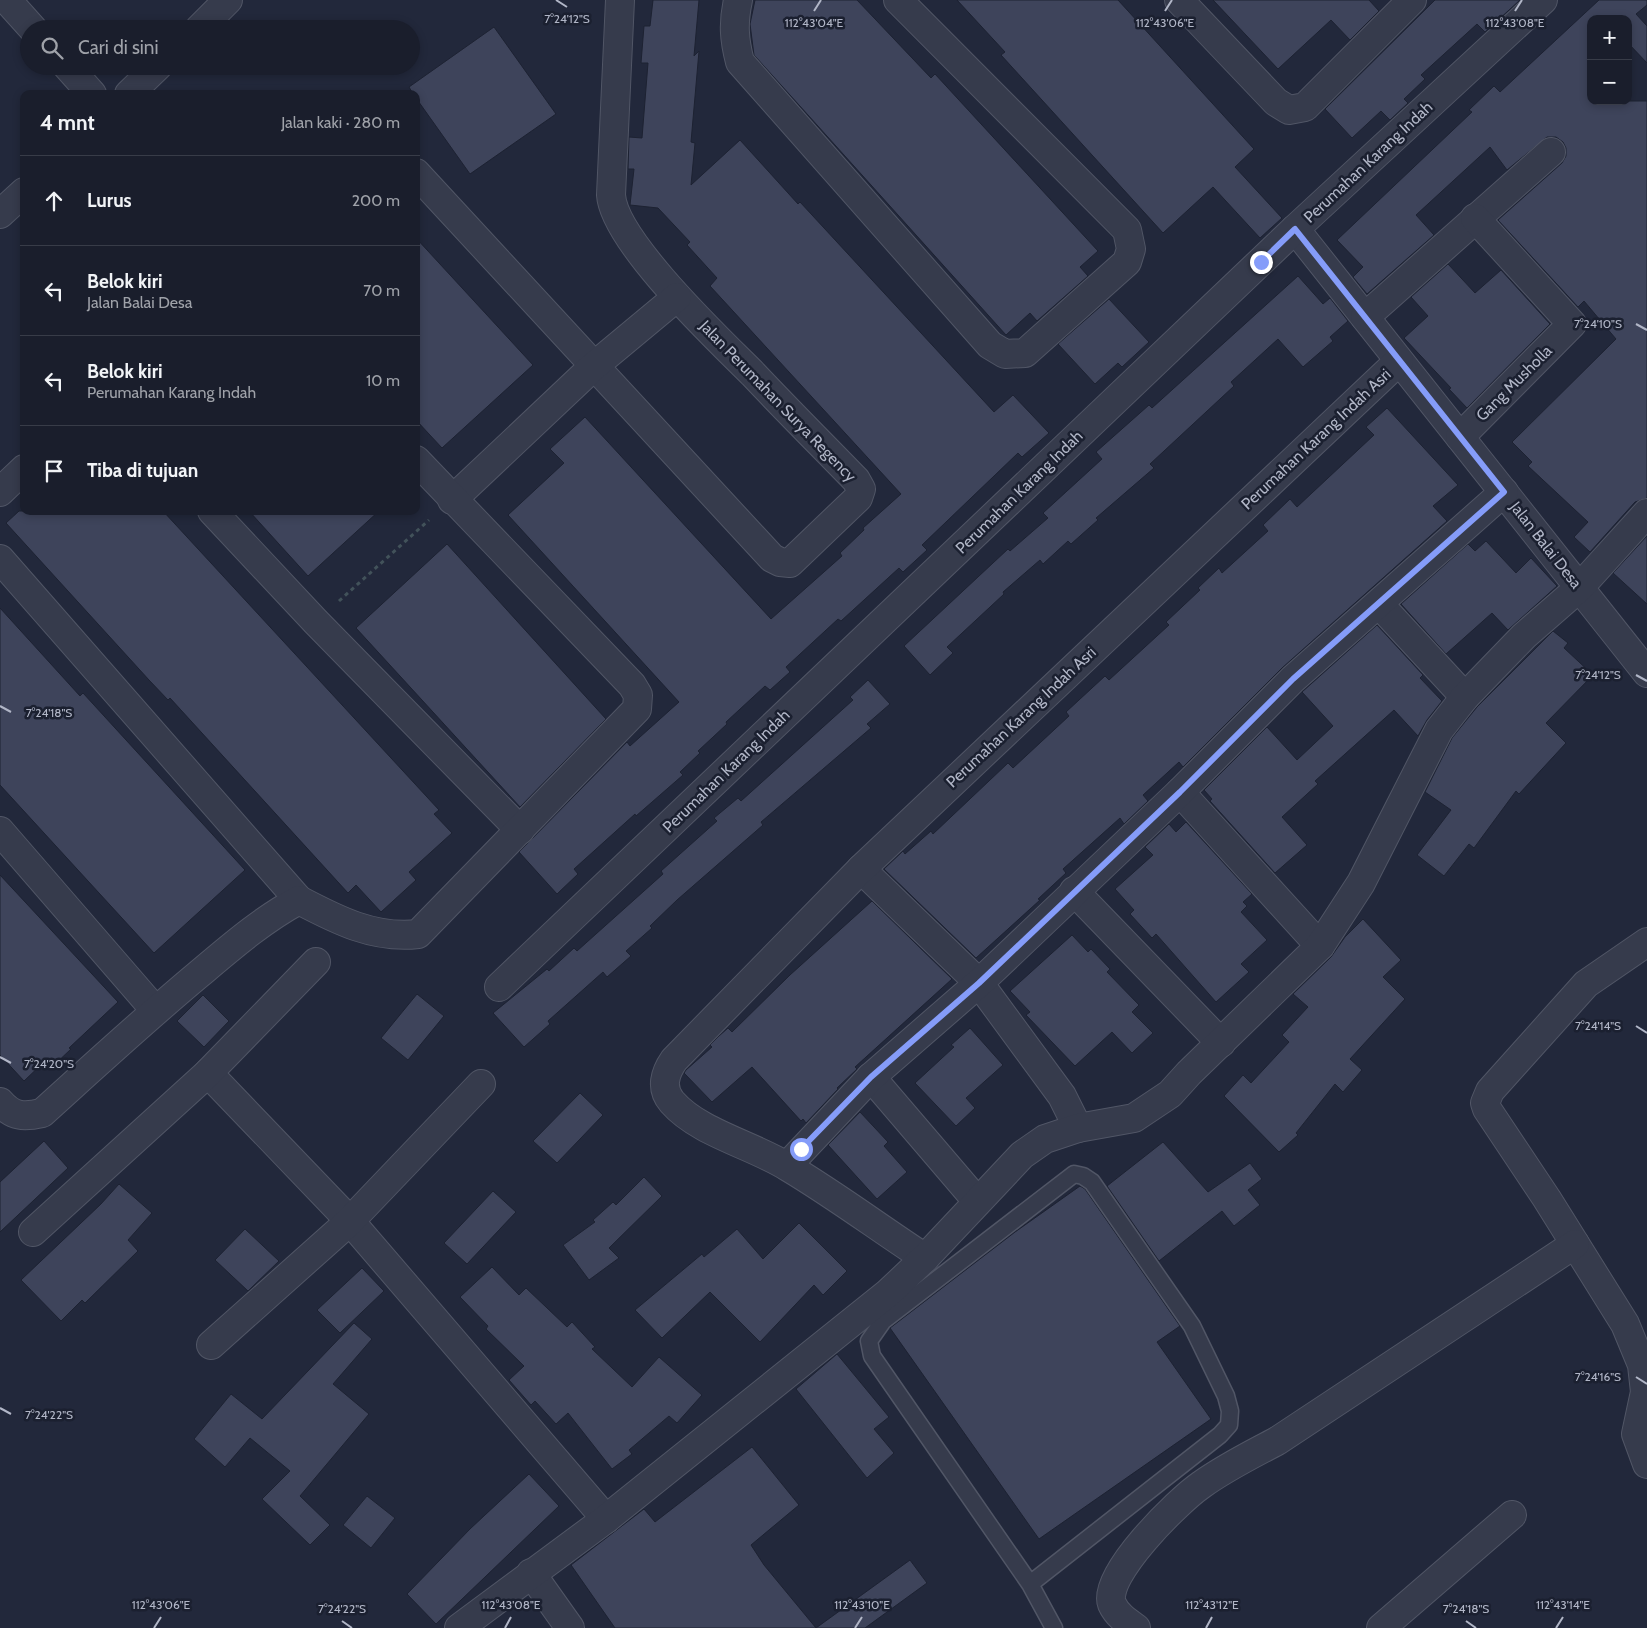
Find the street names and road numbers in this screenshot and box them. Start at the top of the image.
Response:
street label: Perumahan Karang Indah [1300,97,1436,227]
street label: Jalan Perumahan Surya Regency [695,316,860,486]
street label: Gang Musholla [1472,341,1556,425]
street label: Perumahan Karang Indah Asri [1237,365,1395,513]
street label: Perumahan Karang Indah [952,426,1086,558]
street label: Jalan Balai Desa [1505,497,1586,593]
street label: Perumahan Karang Indah Asri [942,643,1100,791]
street label: Perumahan Karang Indah [659,705,793,837]

